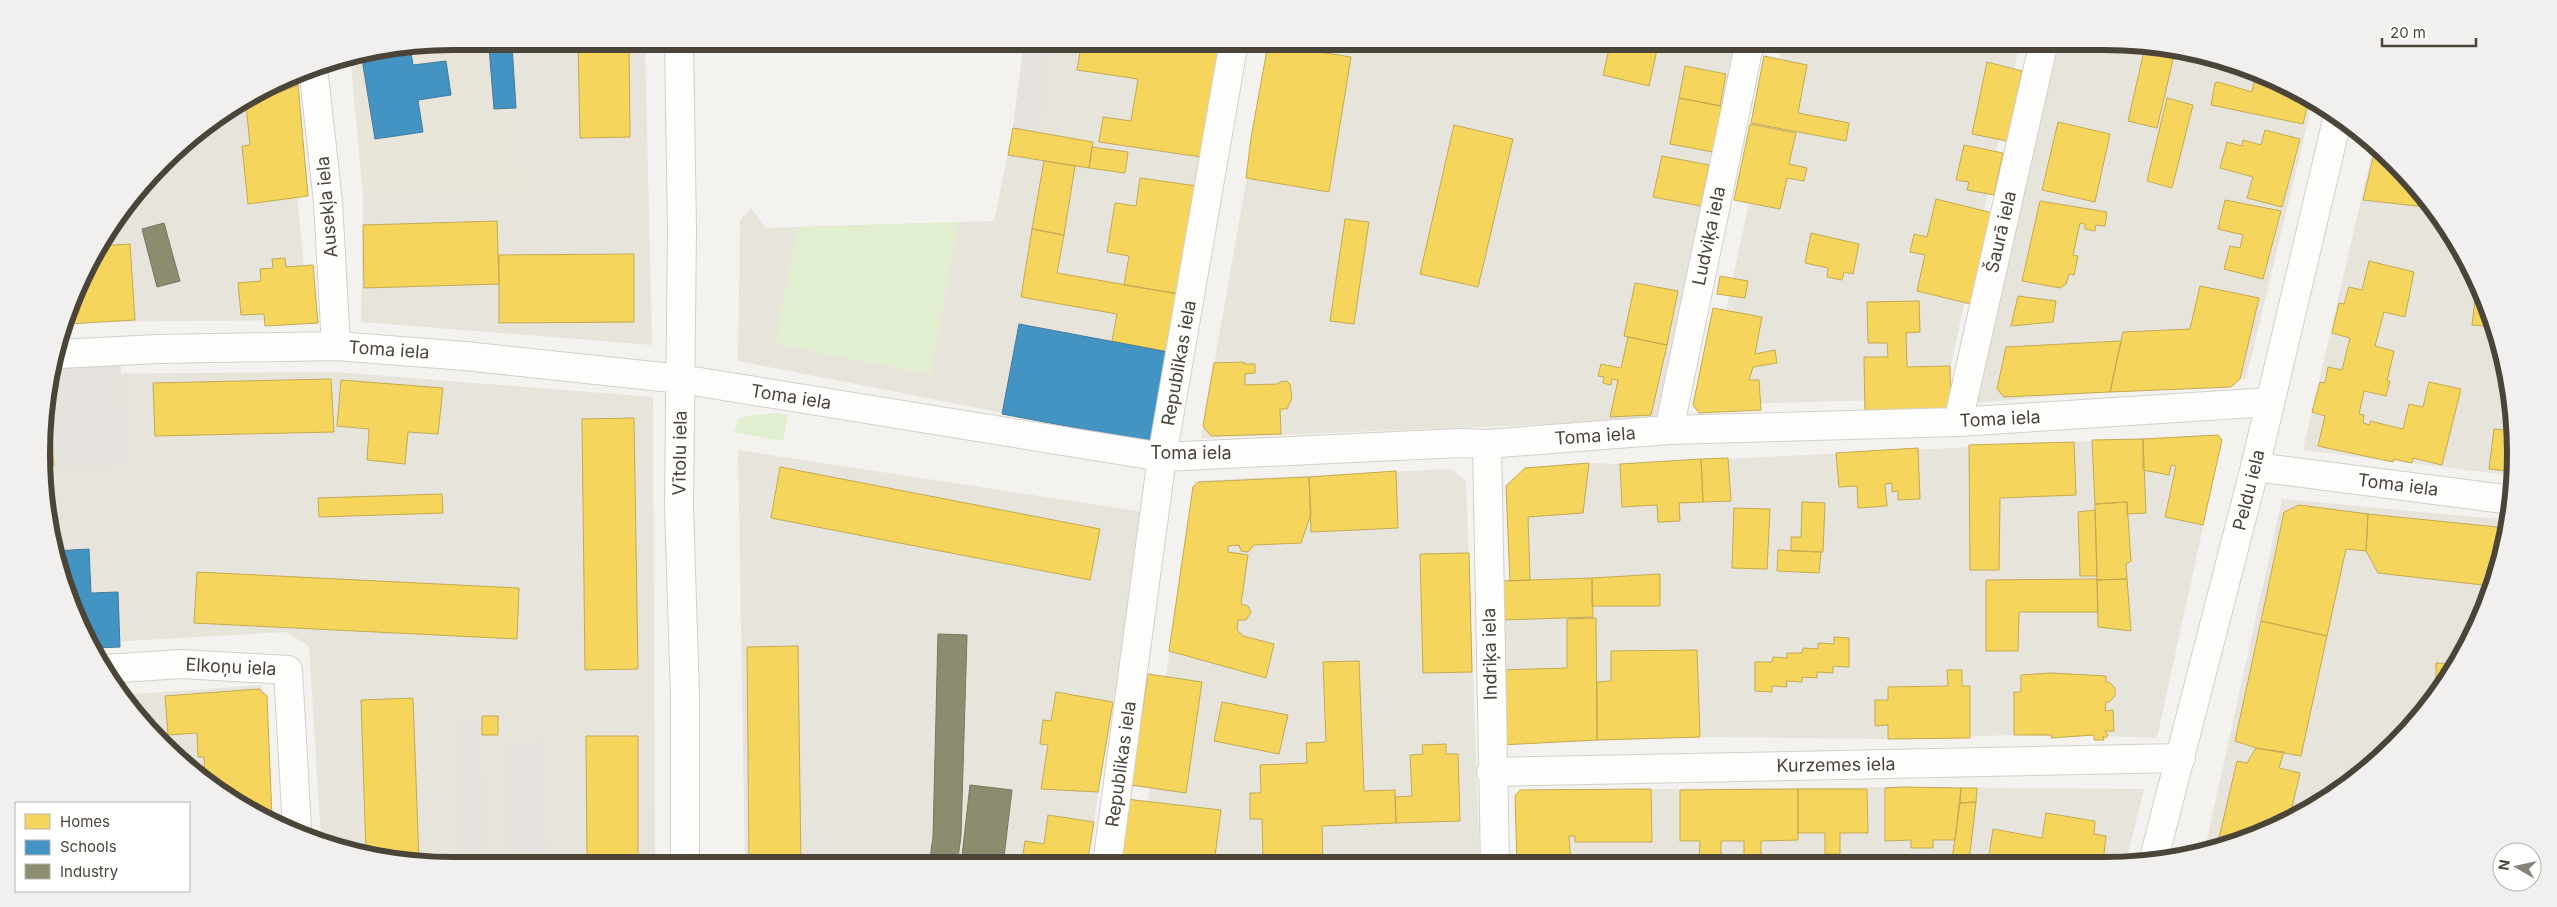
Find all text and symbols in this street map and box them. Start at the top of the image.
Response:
scale bar [2382,15,2476,47]
text: 20 m [2390,23,2426,42]
street label: Ausekļa iela [312,155,342,259]
street label: Ludviķa iela [1688,184,1730,288]
street label: Šaurā iela [1980,189,2020,275]
street label: Republikas iela [1157,299,1200,427]
street label: Toma iela [348,336,430,363]
street label: Toma iela [749,380,833,413]
street label: Toma iela [1959,406,2041,431]
street label: Vītolu iela [668,410,691,496]
street label: Toma iela [1554,422,1636,449]
street label: Toma iela [1150,442,1232,463]
street label: Peldu iela [2228,447,2269,532]
street label: Toma iela [2356,469,2440,500]
street label: Indriķa iela [1478,608,1502,700]
street label: Elkoņu iela [185,654,277,680]
street label: Republikas iela [1101,700,1140,828]
street label: Kurzemes iela [1776,753,1896,776]
legend [15,802,190,892]
text: Homes [60,812,110,831]
text: Schools [60,837,117,856]
north arrow [2492,842,2542,892]
text: N [2494,858,2513,871]
text: Industry [60,862,119,881]

